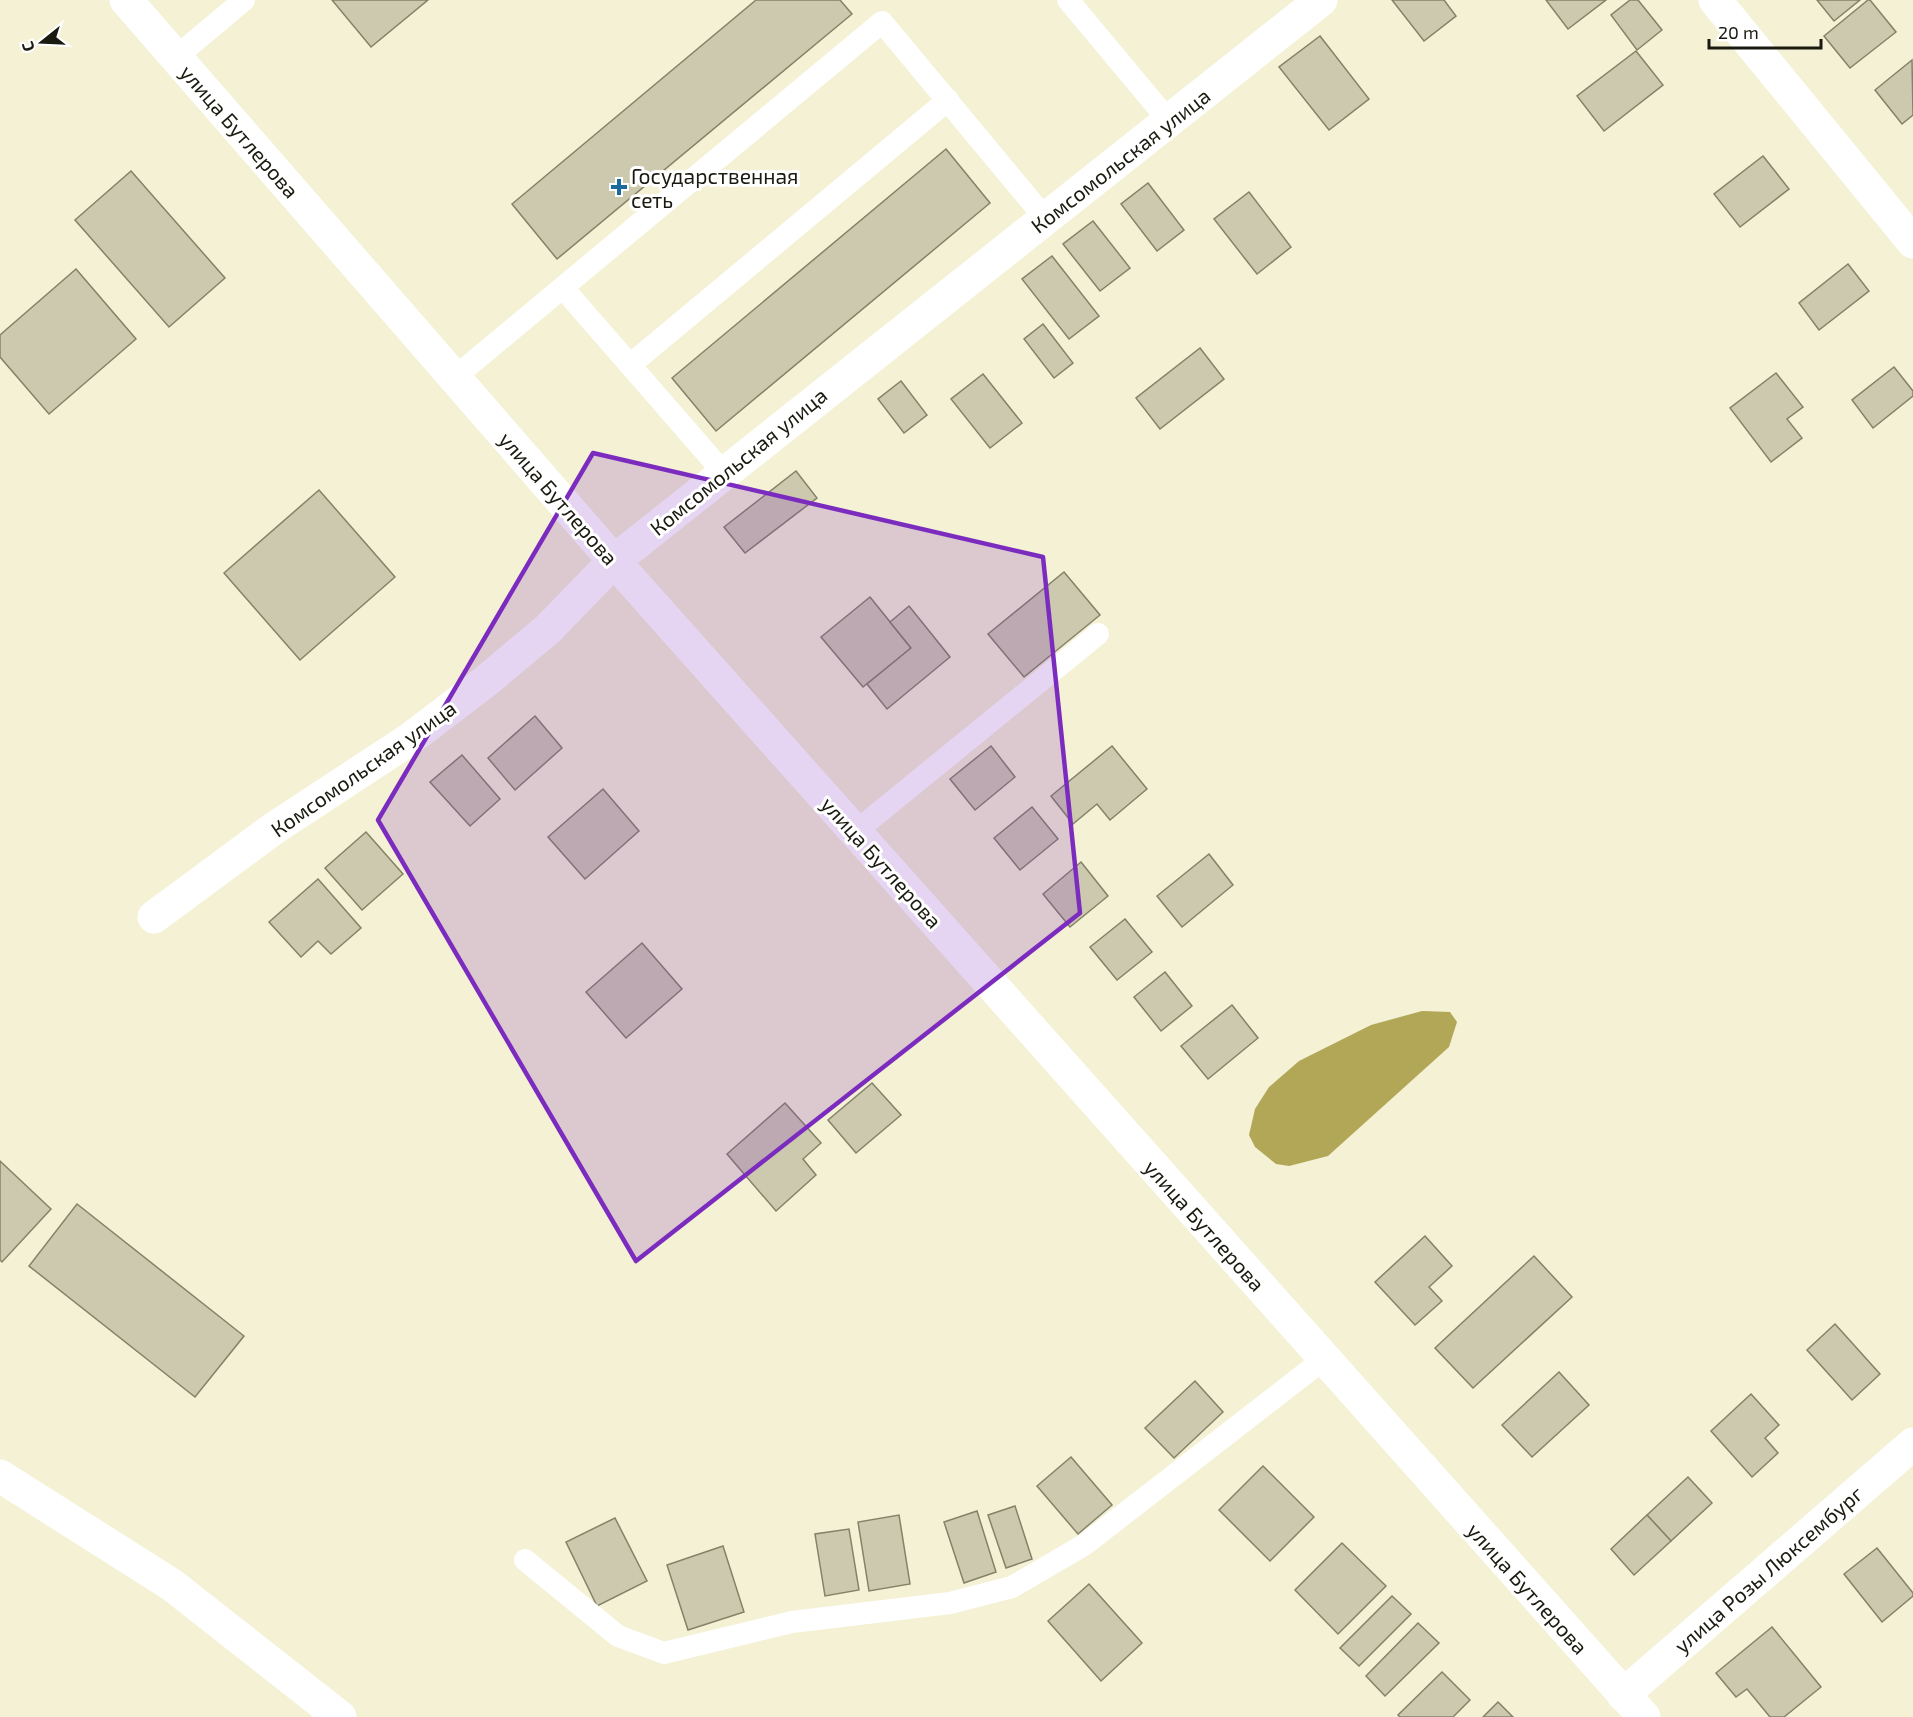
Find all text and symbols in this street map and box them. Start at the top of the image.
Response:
north arrow [12,12,72,72]
scale bar [1709,12,1822,50]
text: 20 m [1718,21,1759,43]
text: С [17,39,38,54]
street label: улица Бутлерова [175,59,304,203]
street label: Комсомольская улица [1026,82,1215,238]
place label: Государственная сеть [631,163,798,212]
marker: Государственная сеть [612,180,626,194]
street label: Комсомольская улица [645,382,832,541]
street label: улица Бутлерова [494,426,623,570]
street label: Комсомольская улица [266,695,461,842]
street label: улица Бутлерова [816,791,947,933]
street label: улица Бутлерова [1139,1154,1270,1296]
street label: улица Розы Люксембург [1669,1480,1868,1658]
street label: улица Бутлерова [1462,1517,1593,1659]

